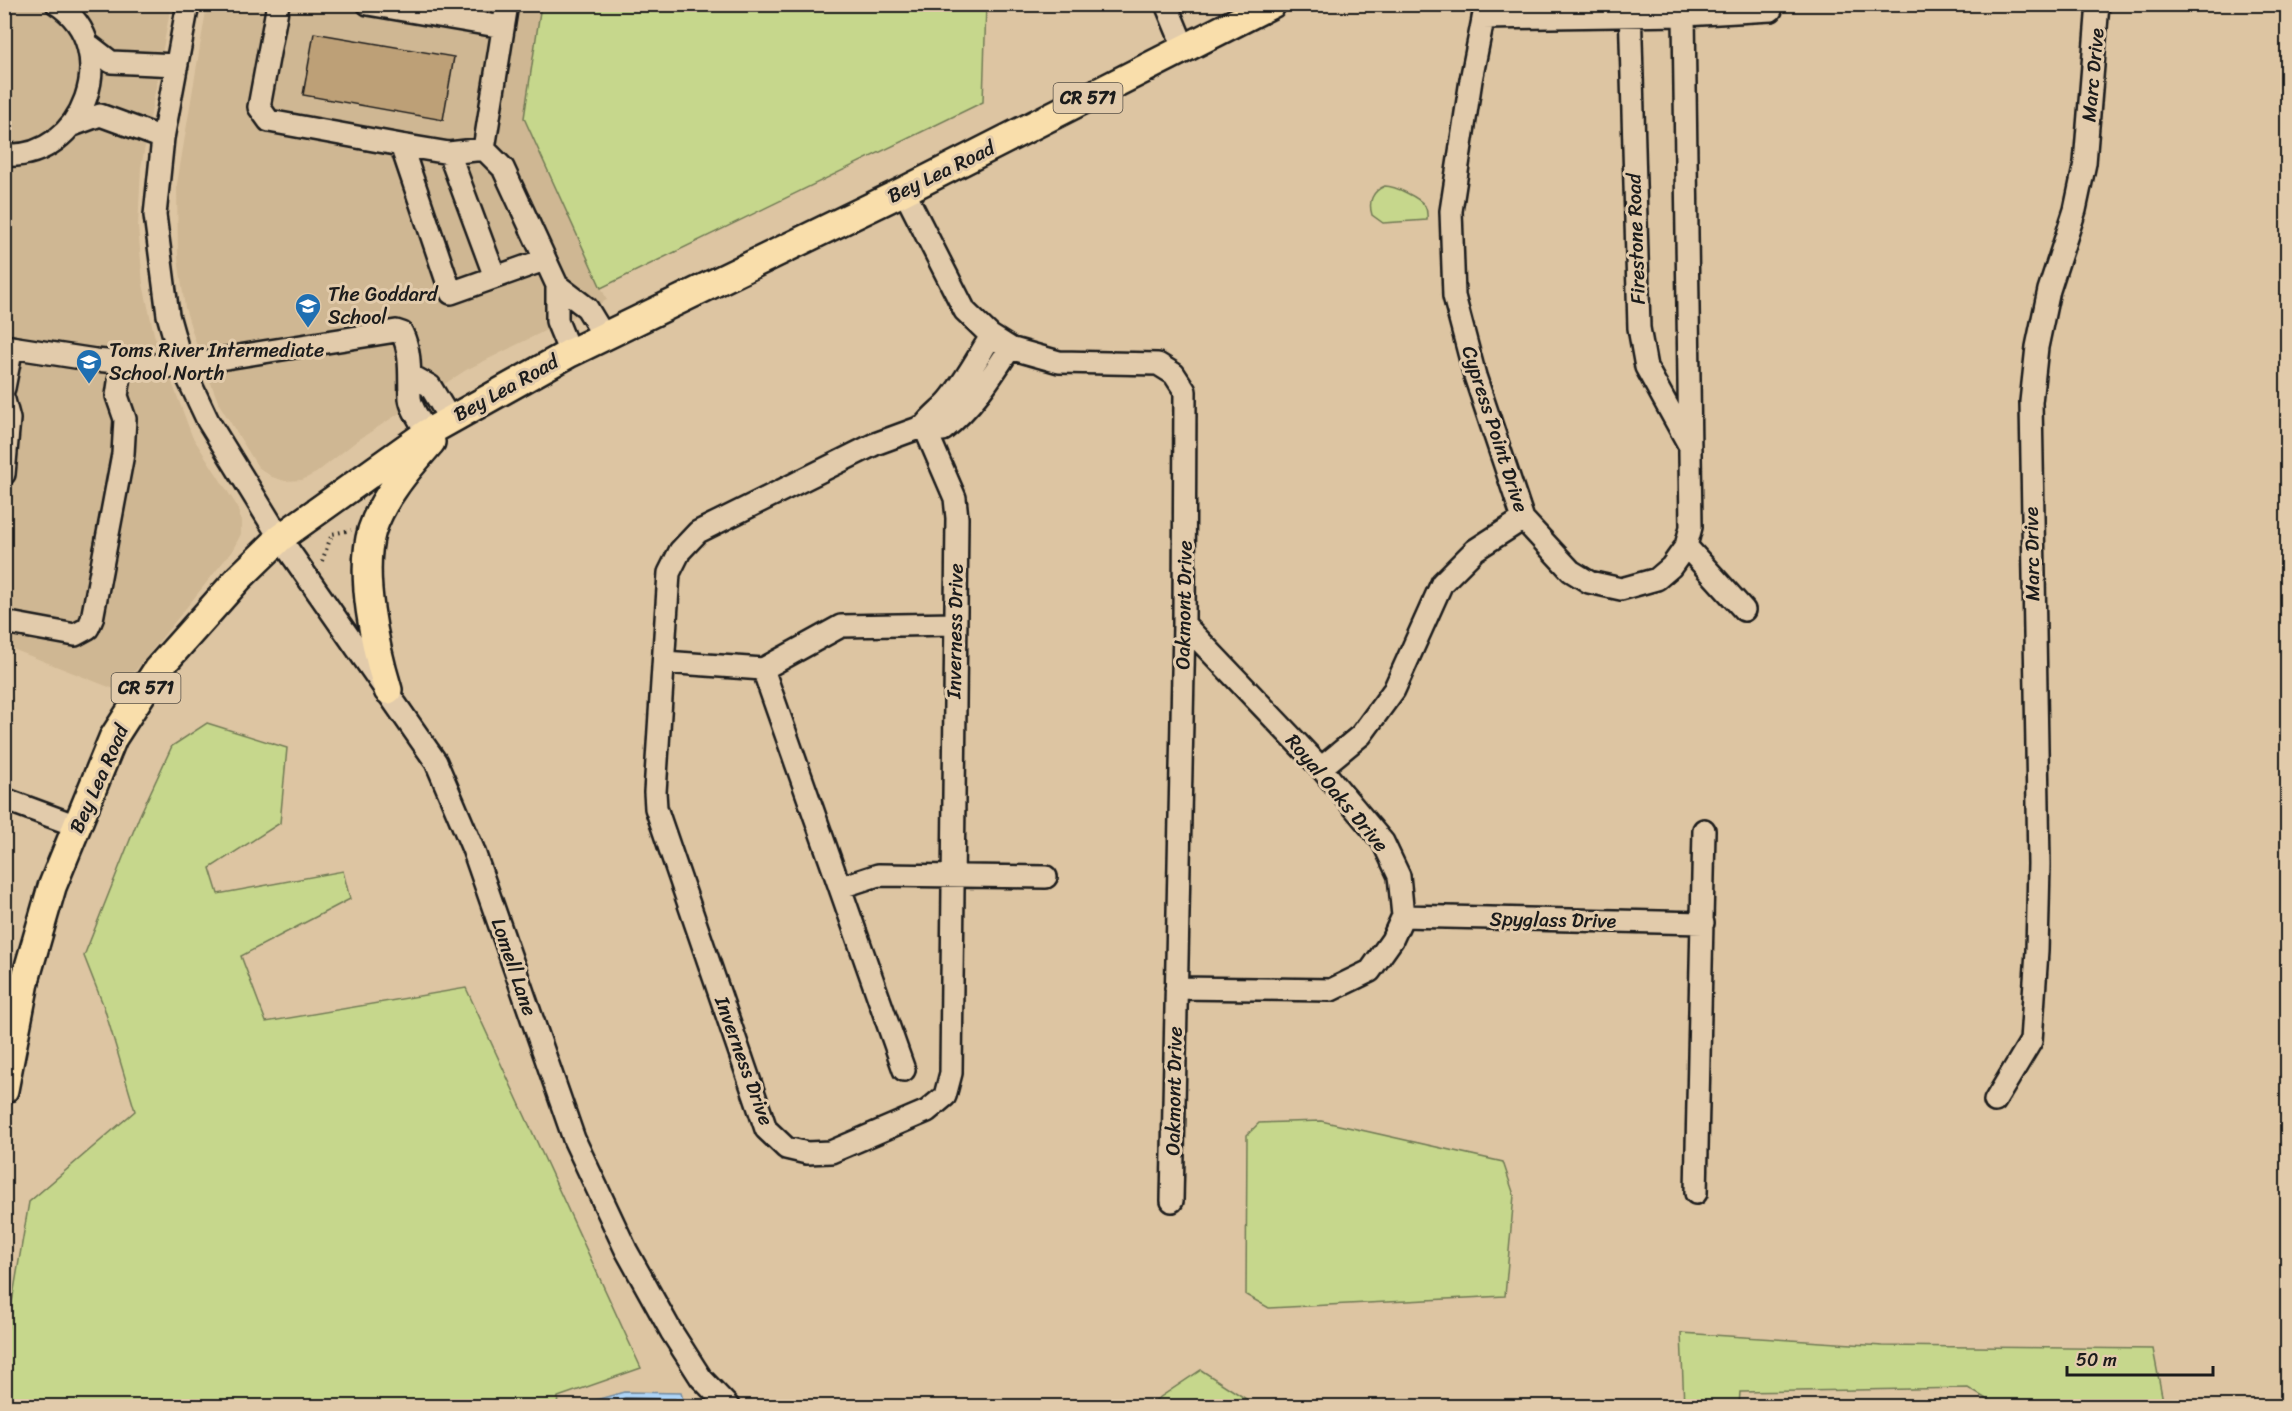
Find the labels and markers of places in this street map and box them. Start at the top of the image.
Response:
place label: The Goddard School [328,277,439,335]
school or university icon: The Goddard School [293,291,323,329]
place label: Toms River Intermediate School North [109,333,324,391]
school or university icon: Toms River Intermediate School North [74,347,104,385]

